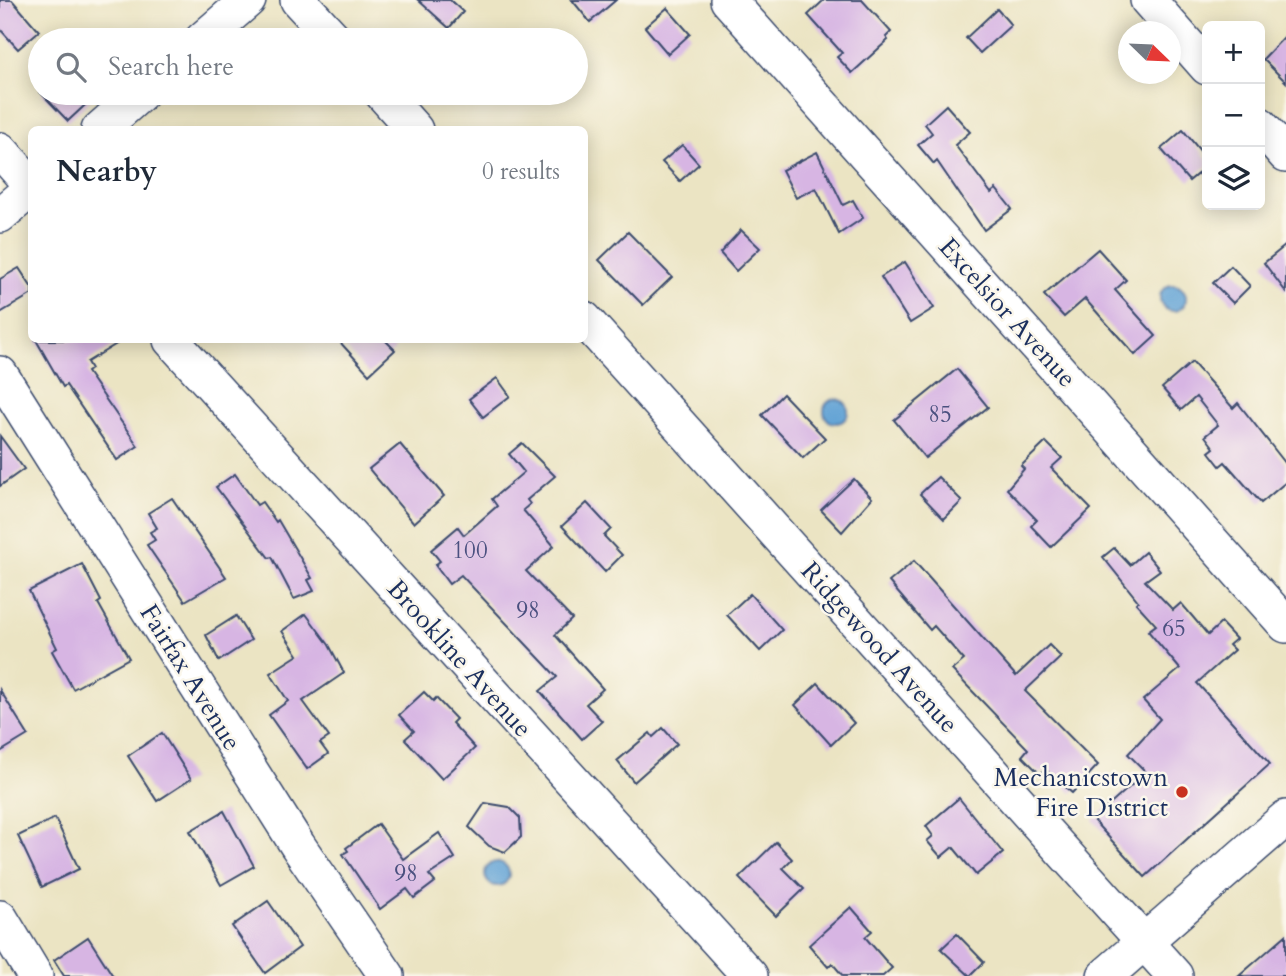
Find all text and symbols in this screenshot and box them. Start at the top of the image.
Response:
north arrow [1118,21,1181,84]
map controls [1202,21,1265,210]
button: + [1202,21,1265,84]
search box [28,28,588,105]
icon: search [52,48,90,86]
text: Search here [108,49,234,84]
button: − [1202,84,1265,147]
button: layers [1202,147,1265,210]
text: Nearby [56,151,157,192]
text: 0 results [482,156,560,187]
street label: Excelsior Avenue [931,230,1084,395]
house number: 85 [928,399,952,430]
house number: 100 [452,535,488,566]
street label: Ridgewood Avenue [793,554,966,741]
street label: Brookline Avenue [379,572,540,745]
house number: 98 [516,595,540,626]
street label: Fairfax Avenue [132,598,249,757]
house number: 65 [1162,613,1186,644]
place label: Mechanicstown Fire District [994,760,1168,825]
marker: Mechanicstown Fire District [1174,784,1190,800]
house number: 98 [394,858,418,889]

